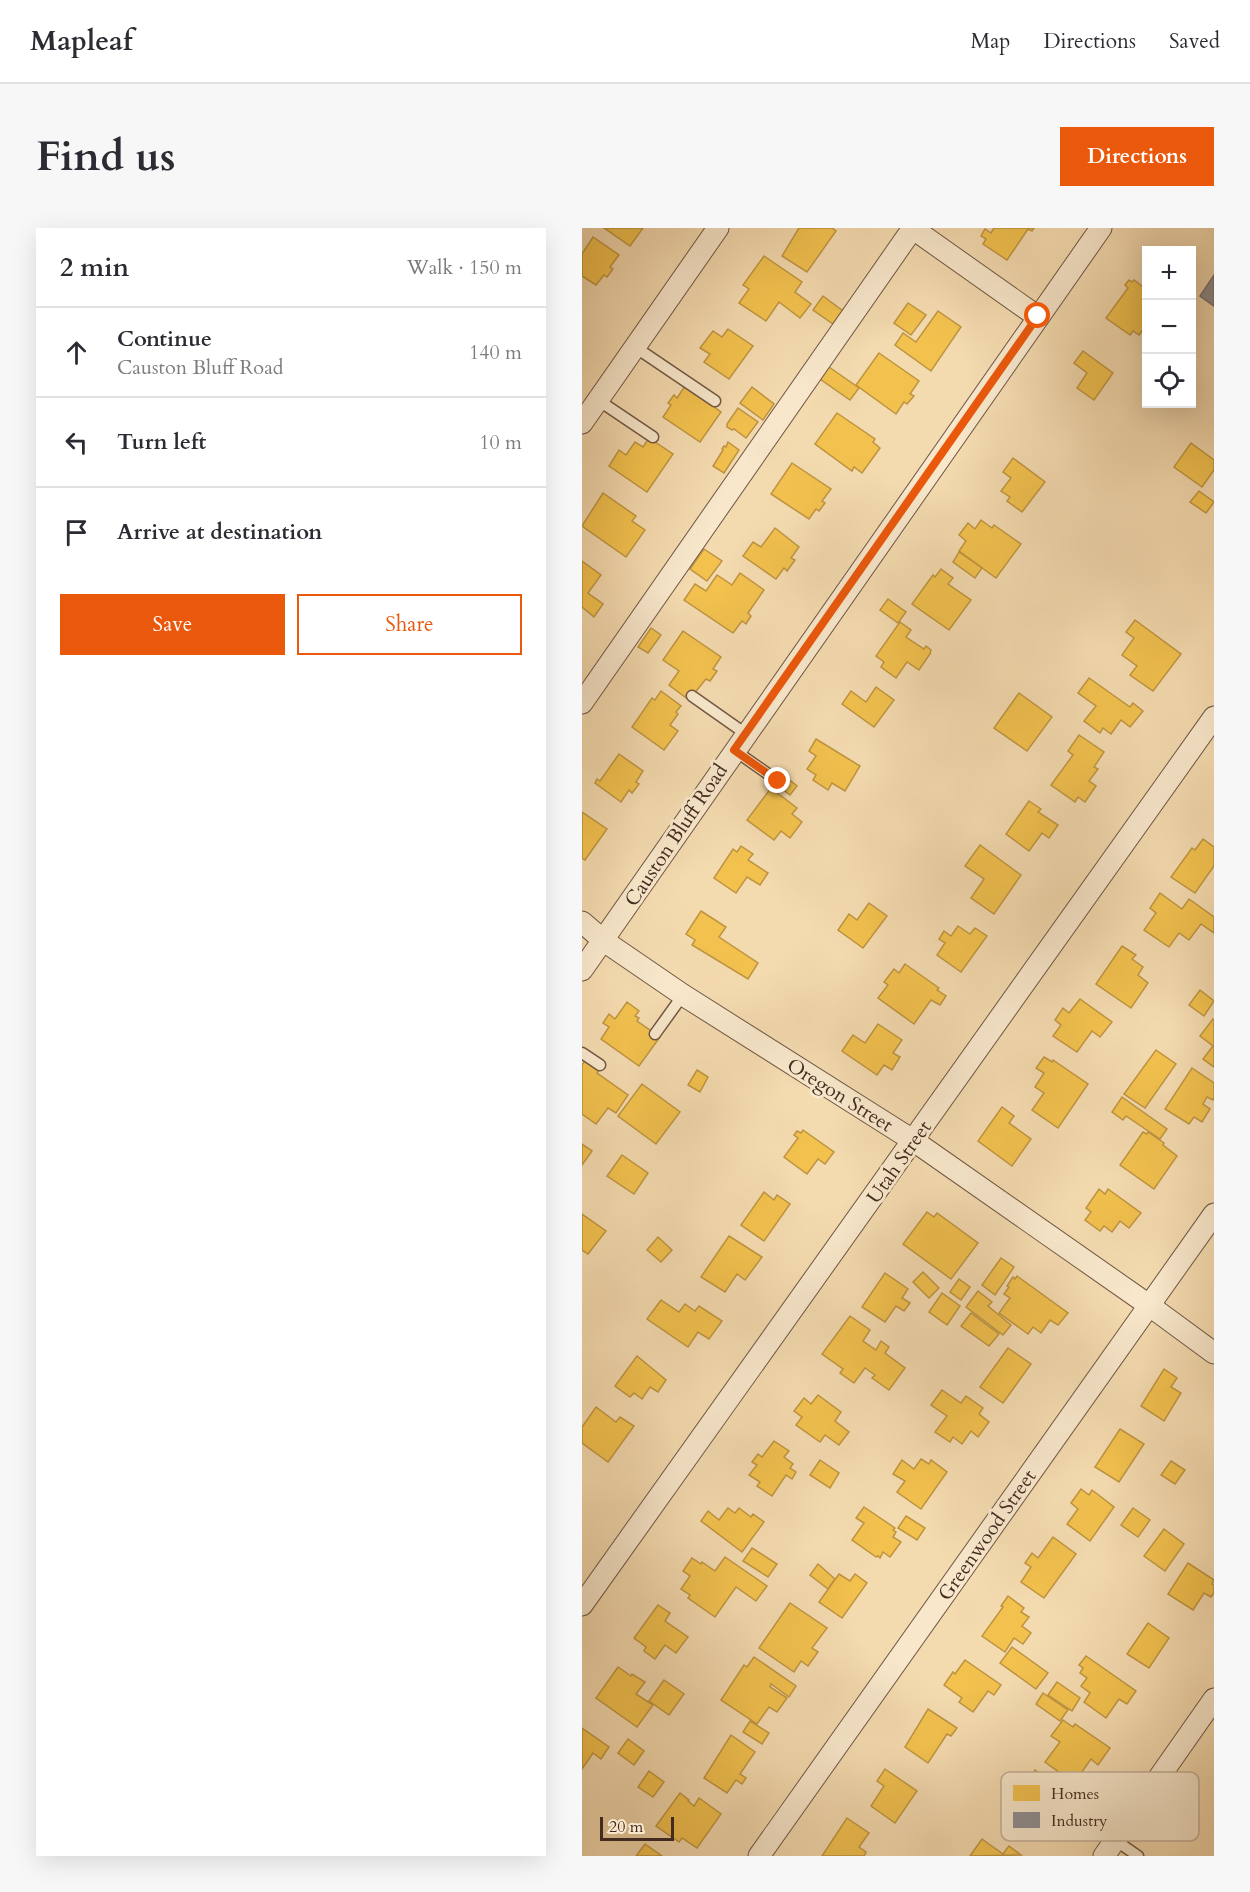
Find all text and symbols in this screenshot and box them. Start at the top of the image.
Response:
text: Mapleaf [30,22,133,60]
text: Map [970,27,1010,56]
text: Directions [1043,27,1136,56]
text: Saved [1169,27,1220,56]
button: Directions [1060,127,1214,186]
text: Find us [36,128,176,185]
map controls [1142,246,1196,408]
button: + [1142,246,1196,300]
text: 2 min [60,250,129,285]
text: Walk · 150 m [407,254,522,281]
button: − [1142,300,1196,354]
route start [1024,302,1050,328]
text: Continue [117,324,212,354]
icon: ahead [60,336,93,369]
text: 140 m [469,339,522,366]
text: Causton Bluff Road [117,354,283,381]
button: locate [1142,354,1196,408]
icon: left [60,426,93,459]
text: Turn left [117,427,206,457]
text: 10 m [479,429,522,456]
icon: arrive [60,516,93,549]
text: Arrive at destination [117,517,322,547]
button: Save [60,594,285,655]
button: Share [297,594,522,655]
street label: Causton Bluff Road [618,758,734,912]
route end [764,767,790,793]
street label: Oregon Street [782,1052,899,1139]
street label: Utah Street [860,1114,938,1209]
street label: Greenwood Street [932,1463,1043,1606]
legend [1001,1772,1199,1841]
text: Homes [1051,1783,1099,1805]
text: Industry [1051,1810,1108,1832]
scale bar [600,1814,674,1842]
text: 20 m [609,1816,643,1838]

